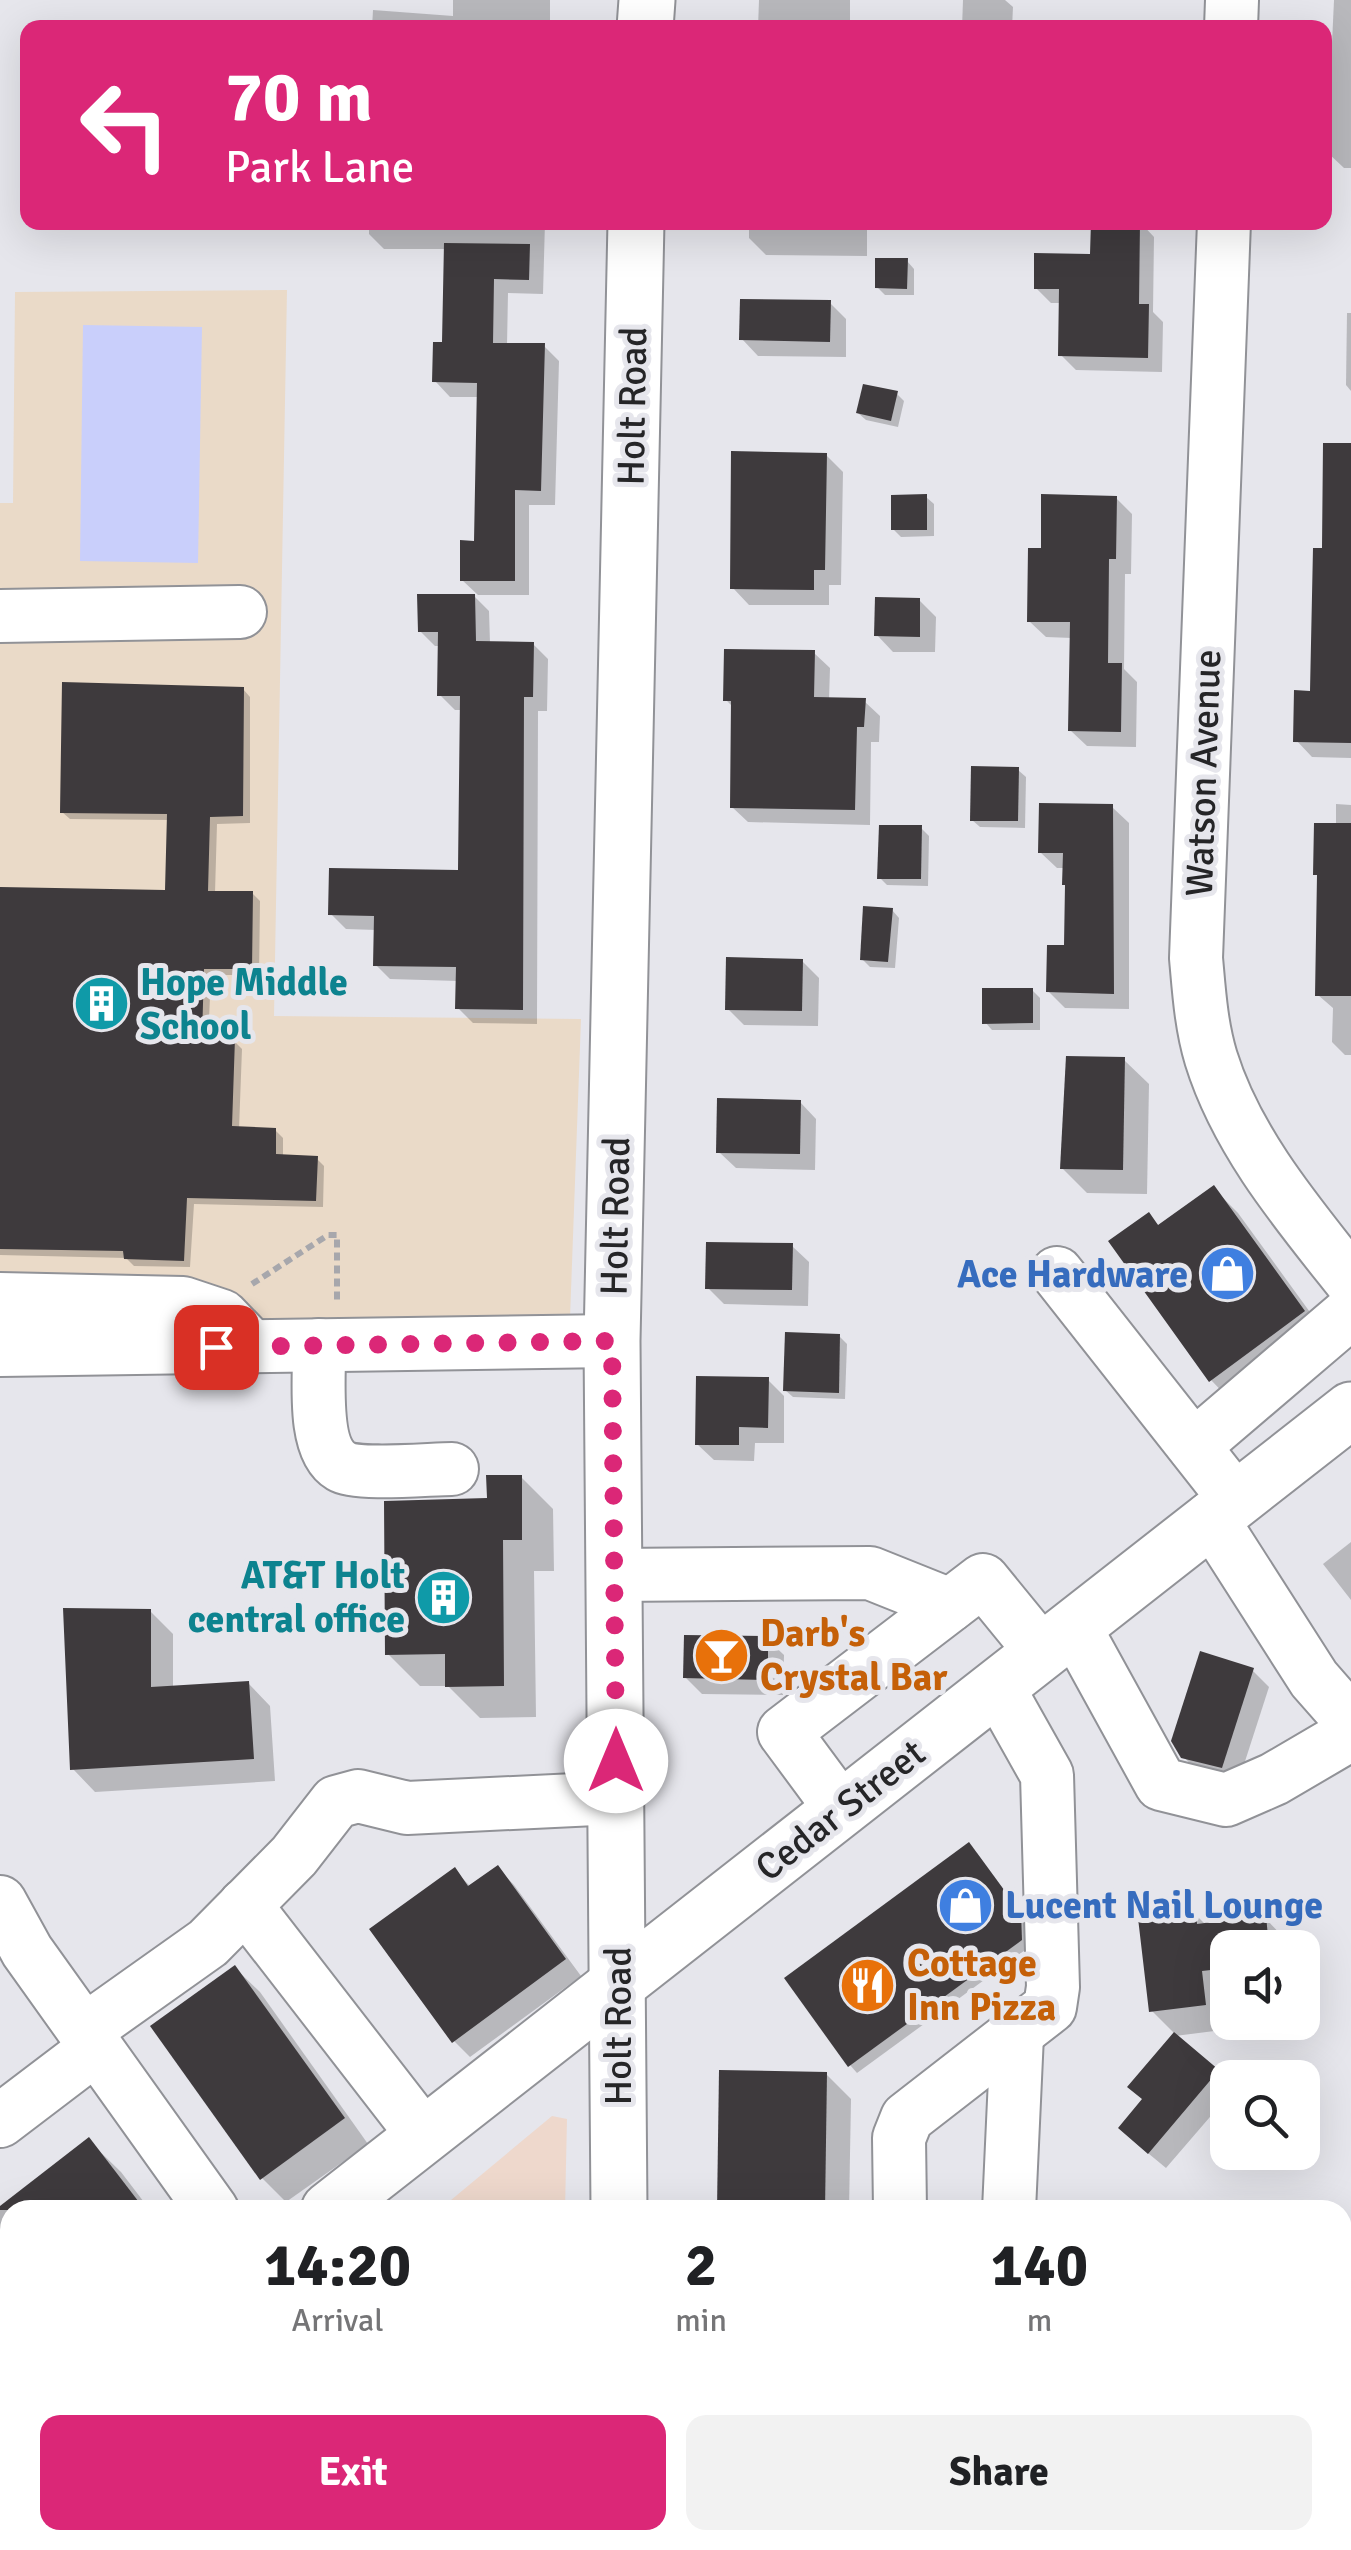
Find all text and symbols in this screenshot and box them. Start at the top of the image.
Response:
text: 70 m [225,54,373,140]
icon: left [60,60,190,190]
text: Park Lane [225,140,414,195]
street label: Holt Road [608,326,657,486]
street label: Watson Avenue [1176,649,1231,897]
place label: Hope Middle School [140,959,348,1050]
building icon: Hope Middle School [71,974,131,1034]
street label: Holt Road [591,1136,640,1296]
shop icon: Ace Hardware [1197,1244,1257,1304]
place label: Ace Hardware [957,1251,1188,1298]
pin [174,1305,259,1390]
icon: arrive [189,1320,244,1375]
place label: AT&T Holt central office [188,1552,405,1643]
building icon: AT&T Holt central office [414,1567,474,1627]
place label: Darb's Crystal Bar [760,1610,948,1701]
bar icon: Darb's Crystal Bar [691,1625,751,1685]
position arrow [564,1709,668,1813]
street label: Cedar Street [746,1730,935,1891]
shop icon: Lucent Nail Lounge [936,1875,996,1935]
place label: Lucent Nail Lounge [1005,1882,1323,1929]
map controls [1210,1930,1320,2170]
button: sound [1210,1930,1320,2040]
place label: Cottage Inn Pizza [907,1940,1056,2031]
street label: Holt Road [595,1947,642,2105]
restaurant icon: Cottage Inn Pizza [838,1955,898,2015]
button: search [1210,2060,1320,2170]
text: 14:20 [264,2229,411,2303]
text: 2 [685,2229,717,2303]
text: 140 [991,2229,1088,2303]
text: Arrival [292,2301,384,2340]
text: min [675,2301,727,2340]
text: m [1027,2301,1052,2340]
button: Exit [40,2415,666,2530]
button: Share [686,2415,1312,2530]

